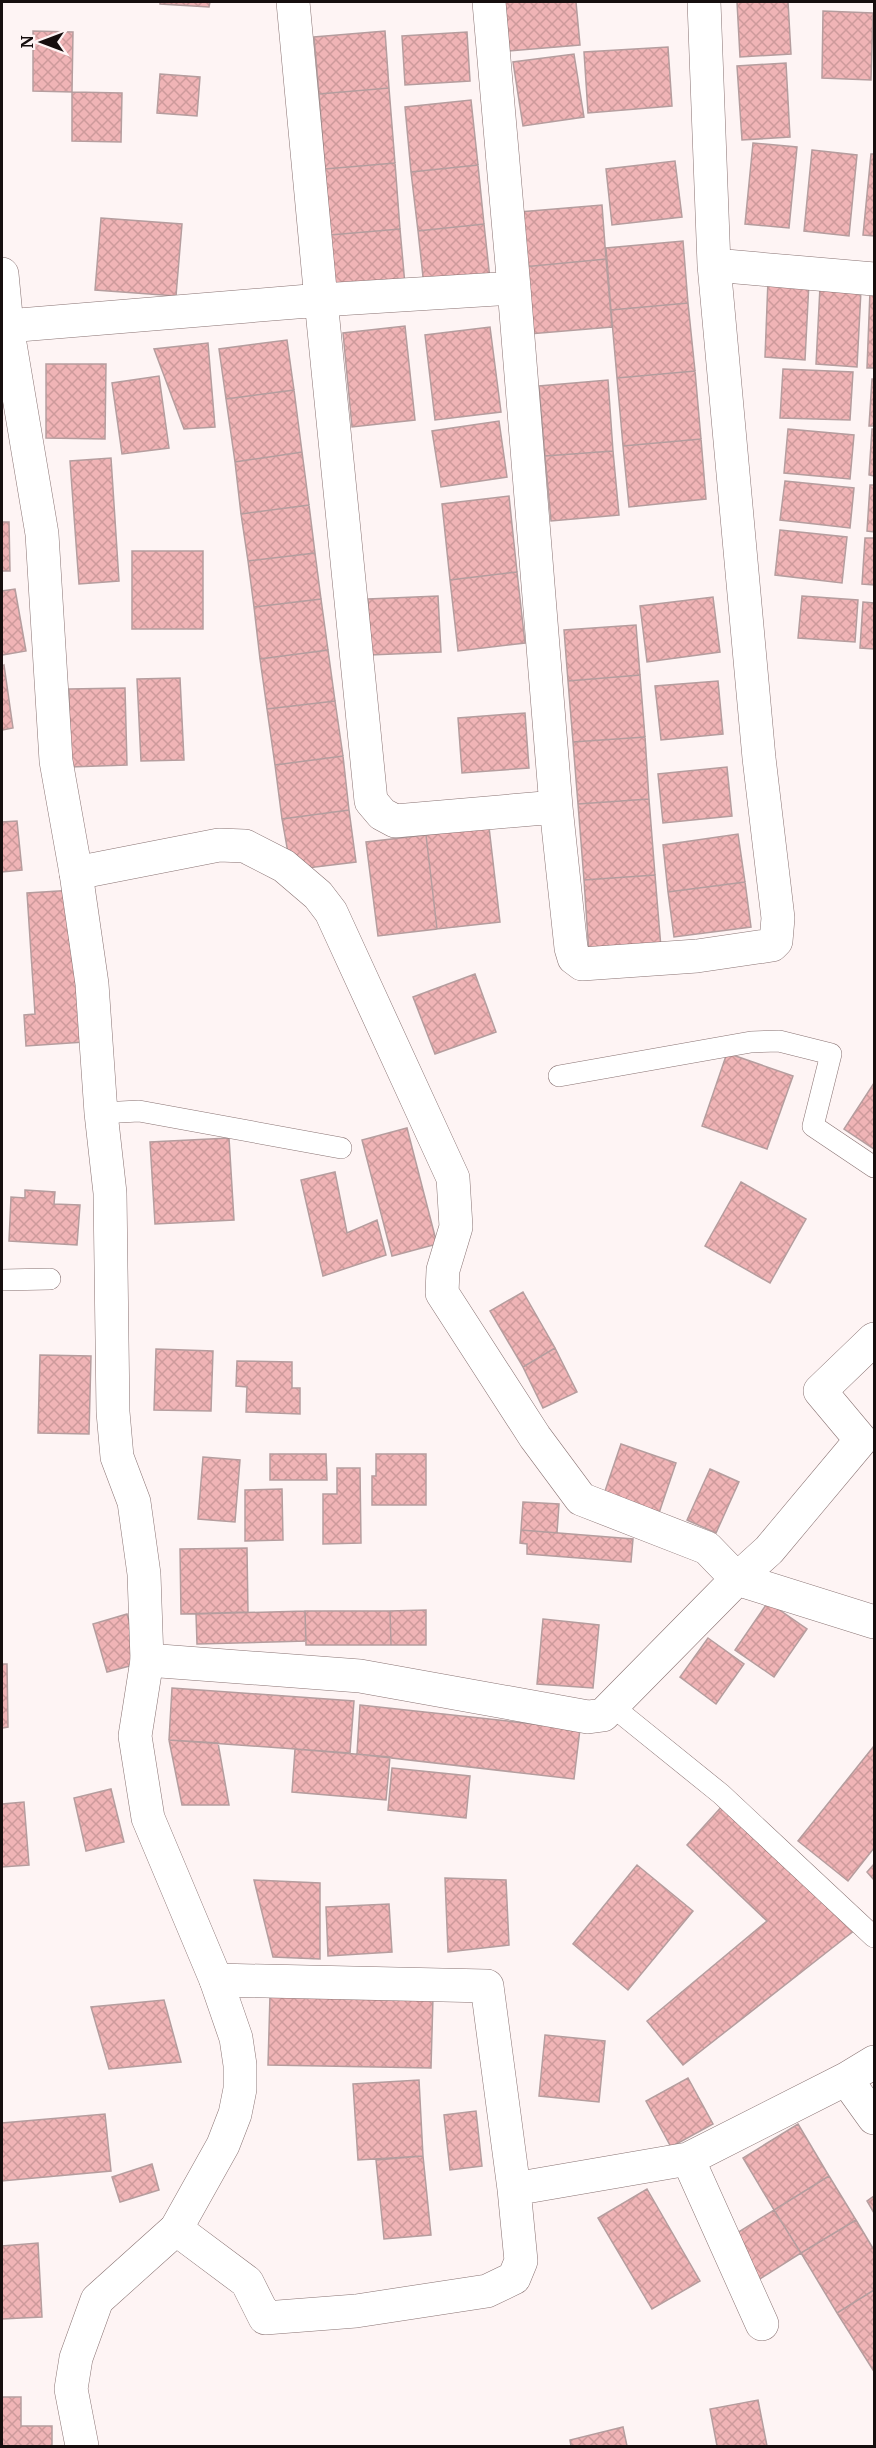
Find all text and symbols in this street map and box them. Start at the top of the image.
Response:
north arrow [12,12,72,72]
text: N [17,35,37,48]

